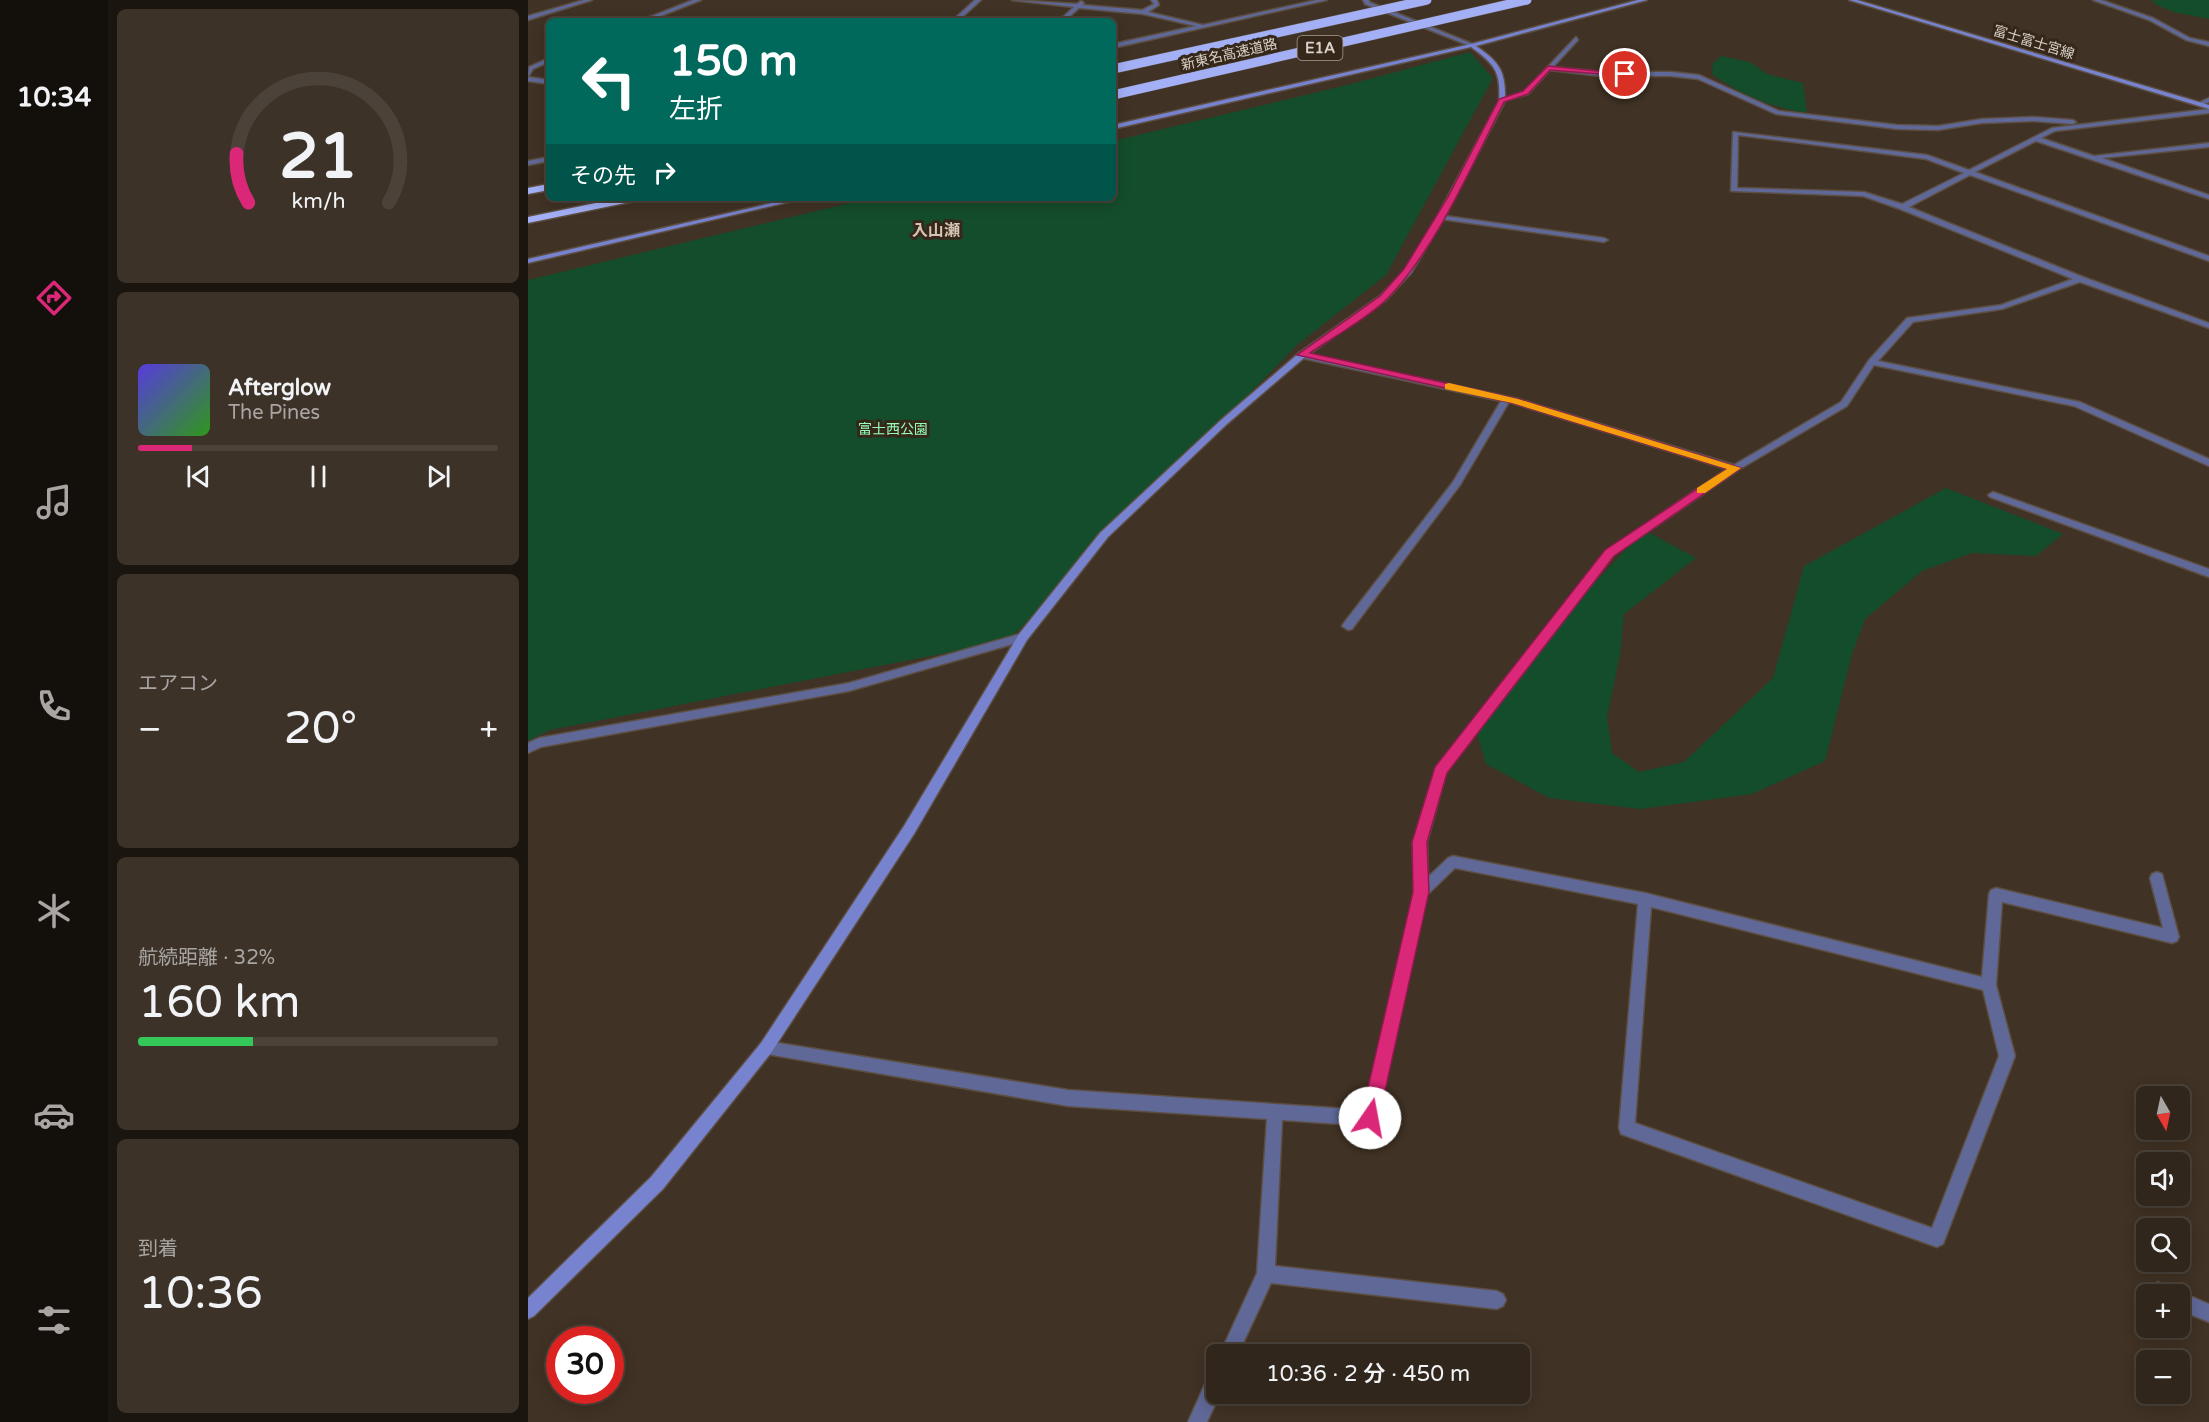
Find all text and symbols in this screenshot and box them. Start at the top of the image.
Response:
street label: 富士富士宮線 [1991,22,2077,63]
street label: 新東名高速道路 [1179,35,1279,74]
text: 150 m [669,36,798,87]
road number: E1A [1298,36,1342,60]
icon: left [570,42,648,120]
pin [1599,48,1650,99]
icon: arrive [1608,57,1641,90]
text: 10:34 [17,81,91,114]
text: 左折 [669,93,723,126]
text: 21 [279,120,357,195]
icon: right [648,156,681,189]
text: その先 [570,163,636,189]
text: km/h [291,188,345,214]
district label: 入山瀬 [912,221,960,241]
icon: directions [33,277,75,319]
text: Afterglow [228,375,331,401]
text: The Pines [228,401,320,425]
park label: 富士西公園 [858,421,928,438]
icon: previous [182,460,215,493]
icon: pause [302,460,335,493]
icon: next [422,460,455,493]
icon: music [33,481,75,523]
text: エアコン [138,672,218,696]
icon: phone [33,685,75,727]
text: 20° [284,702,357,756]
text: − [138,710,162,749]
text: + [479,710,498,749]
icon: climate [33,890,75,932]
text: 航続距離 · 32% [138,946,275,970]
text: 160 km [138,976,300,1030]
position arrow [1338,1086,1402,1150]
north arrow [2136,1086,2190,1140]
map controls [2136,1086,2190,1404]
icon: car [33,1094,75,1136]
button: sound [2136,1152,2190,1206]
button: search [2136,1218,2190,1272]
text: 到着 [138,1237,178,1261]
text: 10:36 [138,1267,263,1321]
button: + [2136,1284,2190,1338]
icon: filters [33,1299,75,1341]
speed limit sign: 30 [546,1326,624,1404]
button: − [2136,1350,2190,1404]
text: 10:36 · 2 分 · 450 m [1266,1361,1470,1387]

